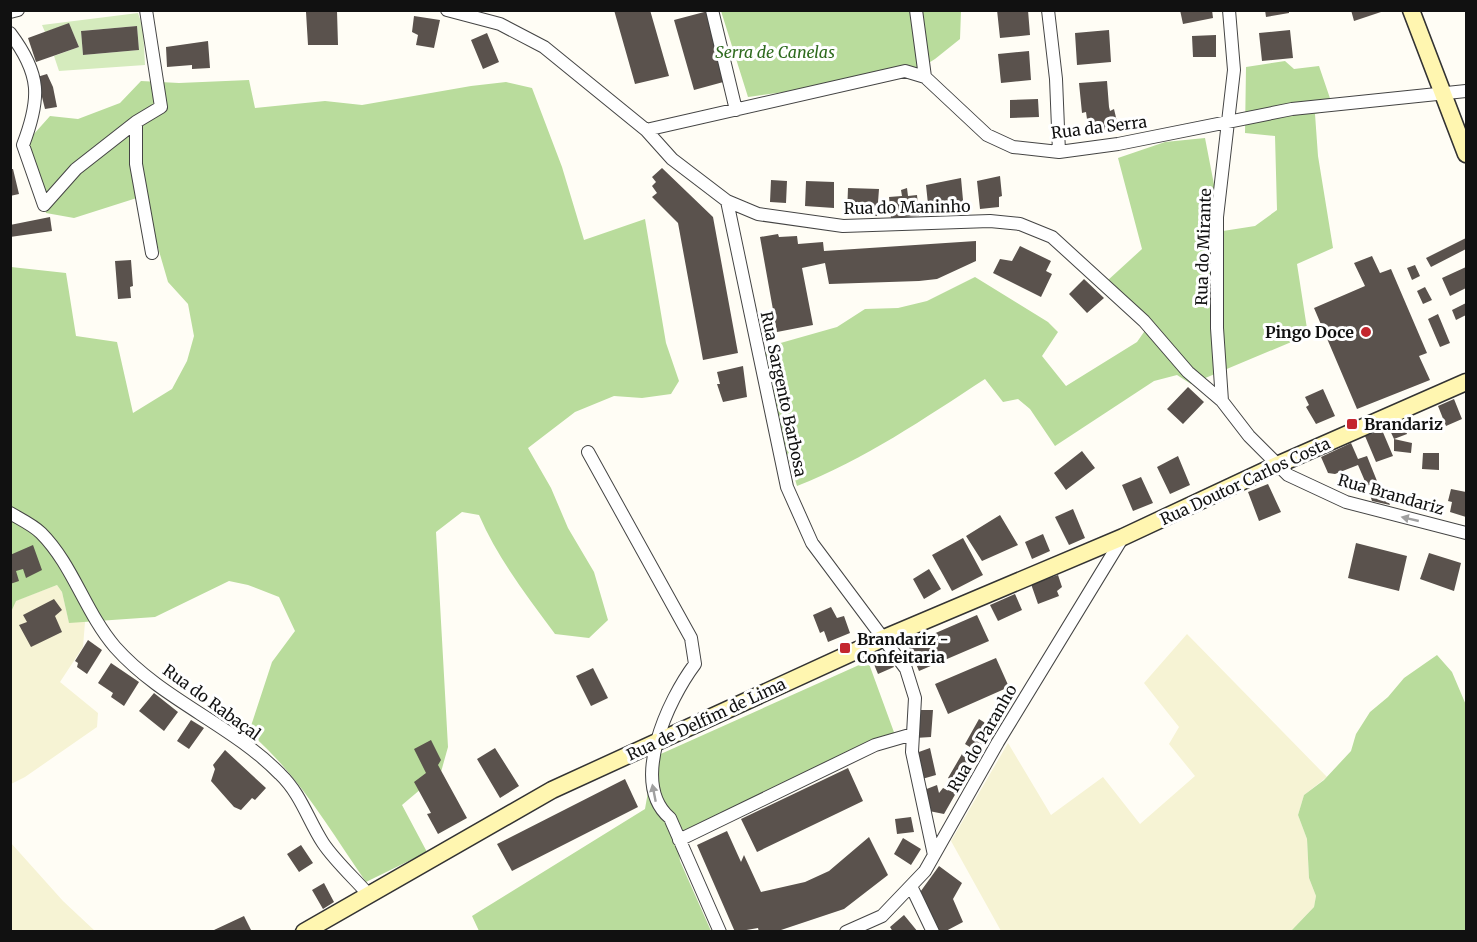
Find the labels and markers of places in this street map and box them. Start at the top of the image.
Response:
place label: Pingo Doce [1265,322,1354,342]
marker: Pingo Doce [1359,325,1373,339]
place label: Brandariz [1364,414,1443,434]
marker: Brandariz [1345,417,1359,431]
place label: Brandariz - Confeitaria [857,629,949,667]
marker: Brandariz - Confeitaria [838,641,852,655]

